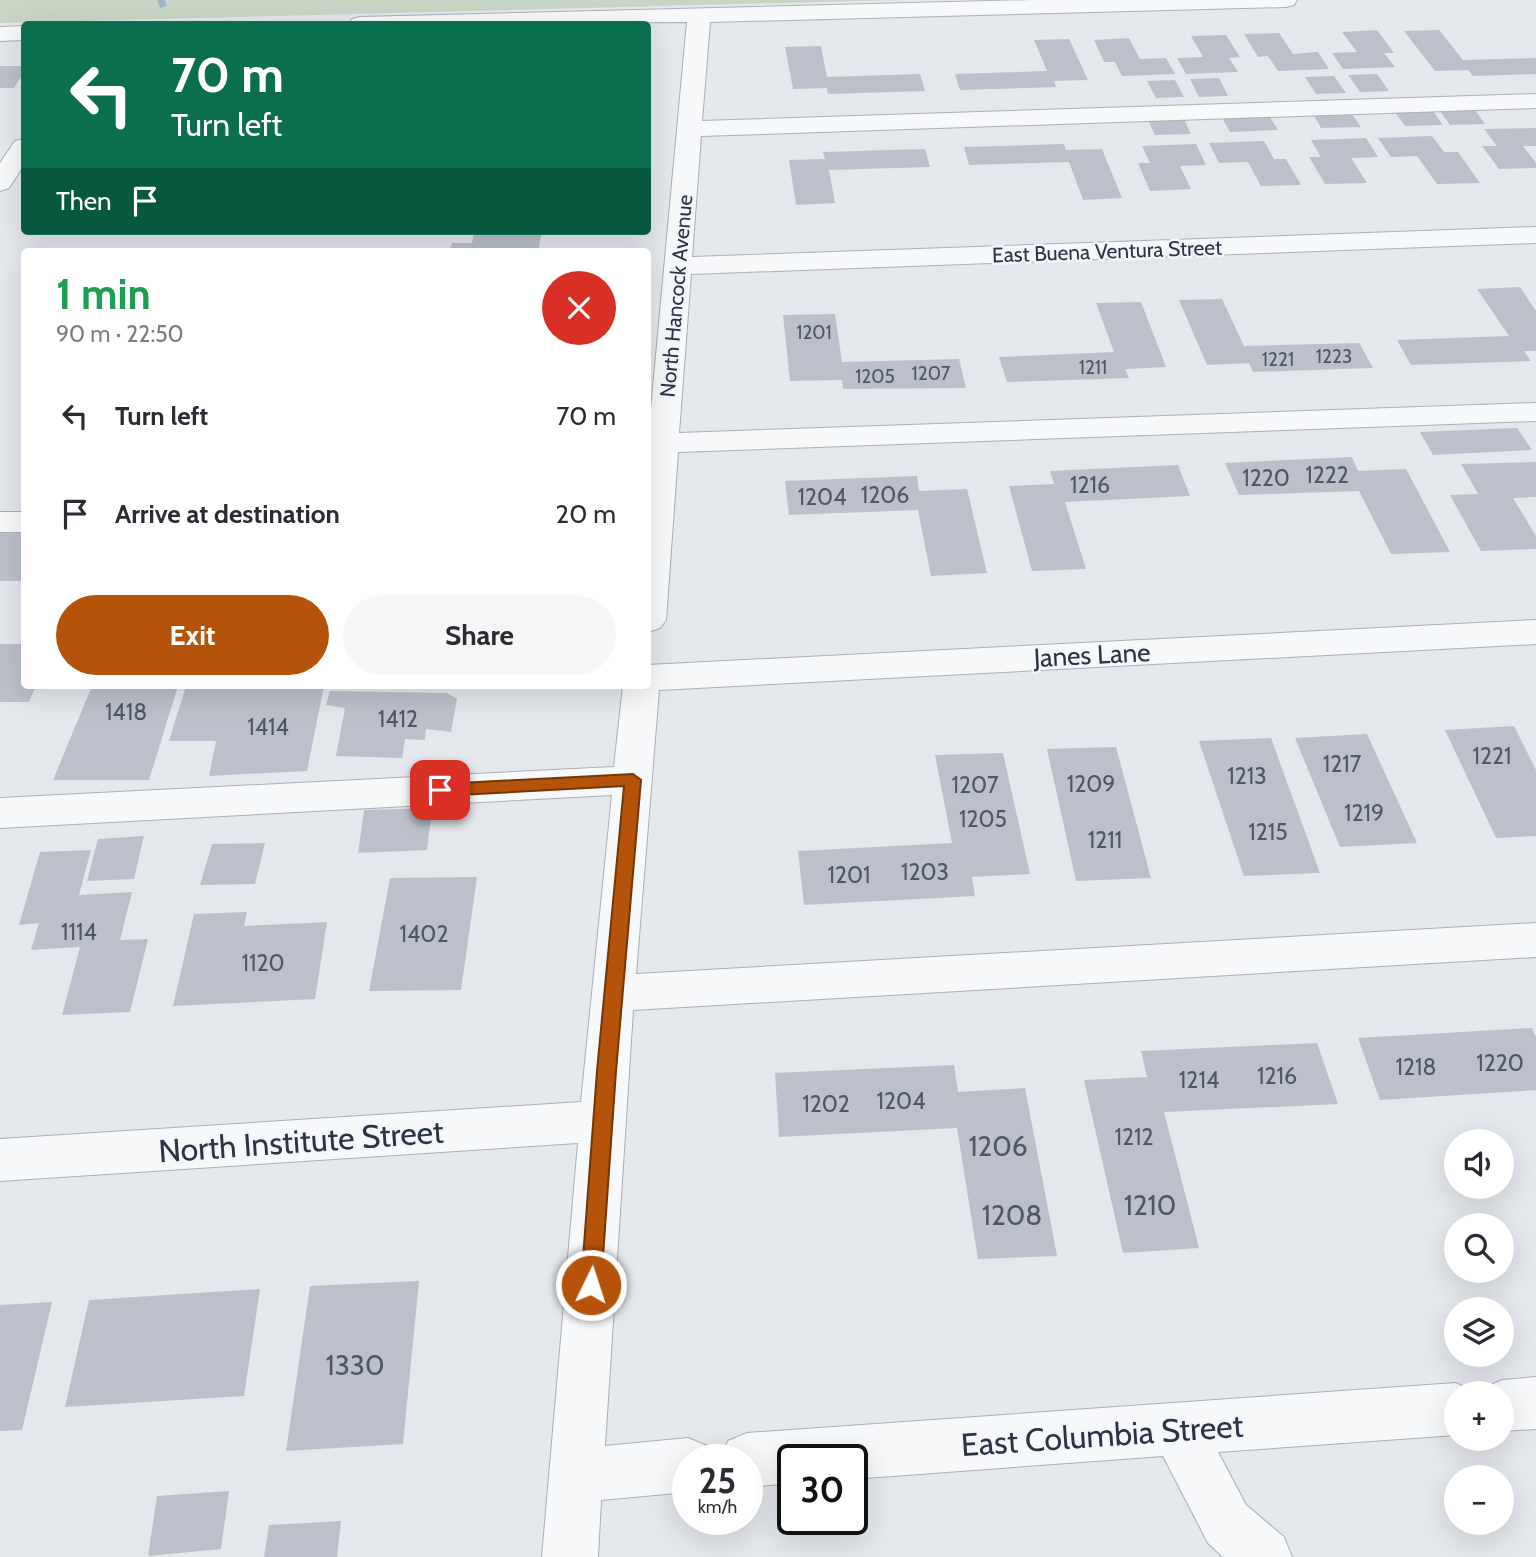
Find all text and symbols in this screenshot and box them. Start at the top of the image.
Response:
text: 70 m [171,45,284,104]
icon: left [56,49,147,140]
text: Turn left [171,105,282,144]
icon: arrive [126,182,164,220]
text: Then [56,185,112,217]
street label: North Hancock Avenue [655,193,697,398]
street label: East Buena Ventura Street [992,234,1222,268]
text: 1 min [56,268,151,320]
button: close [542,271,616,345]
text: 90 m · 22:50 [56,320,184,348]
house number: 1201 [796,321,832,344]
house number: 1223 [1316,345,1352,368]
house number: 1221 [1262,348,1294,371]
house number: 1211 [1079,356,1107,379]
house number: 1207 [912,362,951,385]
house number: 1205 [855,365,895,388]
icon: left [56,397,94,435]
text: Turn left [115,400,208,432]
text: 70 m [556,400,616,432]
house number: 1222 [1305,461,1349,489]
house number: 1220 [1242,464,1290,492]
house number: 1216 [1070,471,1110,499]
house number: 1206 [861,481,909,509]
house number: 1204 [798,483,846,511]
icon: arrive [56,495,94,533]
text: Arrive at destination [115,498,340,530]
text: 20 m [556,498,616,530]
button: Exit [56,595,329,675]
button: Share [343,595,616,675]
street label: Janes Lane [1032,636,1151,674]
house number: 1418 [105,698,147,726]
house number: 1412 [378,705,418,733]
house number: 1414 [247,713,289,741]
house number: 1221 [1472,742,1512,770]
house number: 1217 [1323,750,1362,778]
pin [410,760,470,820]
house number: 1213 [1227,762,1267,790]
house number: 1209 [1067,770,1115,798]
icon: arrive [421,771,459,809]
house number: 1207 [952,771,999,799]
house number: 1219 [1344,799,1384,827]
house number: 1205 [959,805,1007,833]
house number: 1215 [1248,818,1288,846]
house number: 1211 [1088,826,1122,854]
house number: 1203 [901,858,949,886]
house number: 1201 [827,861,871,889]
house number: 1114 [61,918,97,946]
house number: 1402 [400,920,448,948]
house number: 1120 [241,949,285,977]
house number: 1220 [1476,1049,1524,1077]
house number: 1218 [1396,1053,1437,1081]
house number: 1216 [1257,1062,1297,1090]
house number: 1214 [1179,1066,1219,1094]
house number: 1204 [877,1087,925,1115]
house number: 1202 [802,1090,850,1118]
street label: North Institute Street [157,1112,445,1170]
house number: 1212 [1114,1123,1154,1151]
house number: 1206 [968,1129,1028,1163]
map controls [1444,1129,1514,1535]
button: sound [1444,1129,1514,1199]
house number: 1210 [1124,1188,1176,1222]
house number: 1208 [982,1198,1042,1232]
button: search [1444,1213,1514,1283]
position arrow [554,1248,628,1322]
button: layers [1444,1297,1514,1367]
house number: 1330 [326,1348,384,1382]
button: + [1444,1381,1514,1451]
street label: East Columbia Street [960,1406,1245,1464]
speed limit sign: 30 [777,1444,868,1535]
text: 25 [699,1459,736,1502]
button: − [1444,1465,1514,1535]
text: km/h [698,1496,737,1518]

